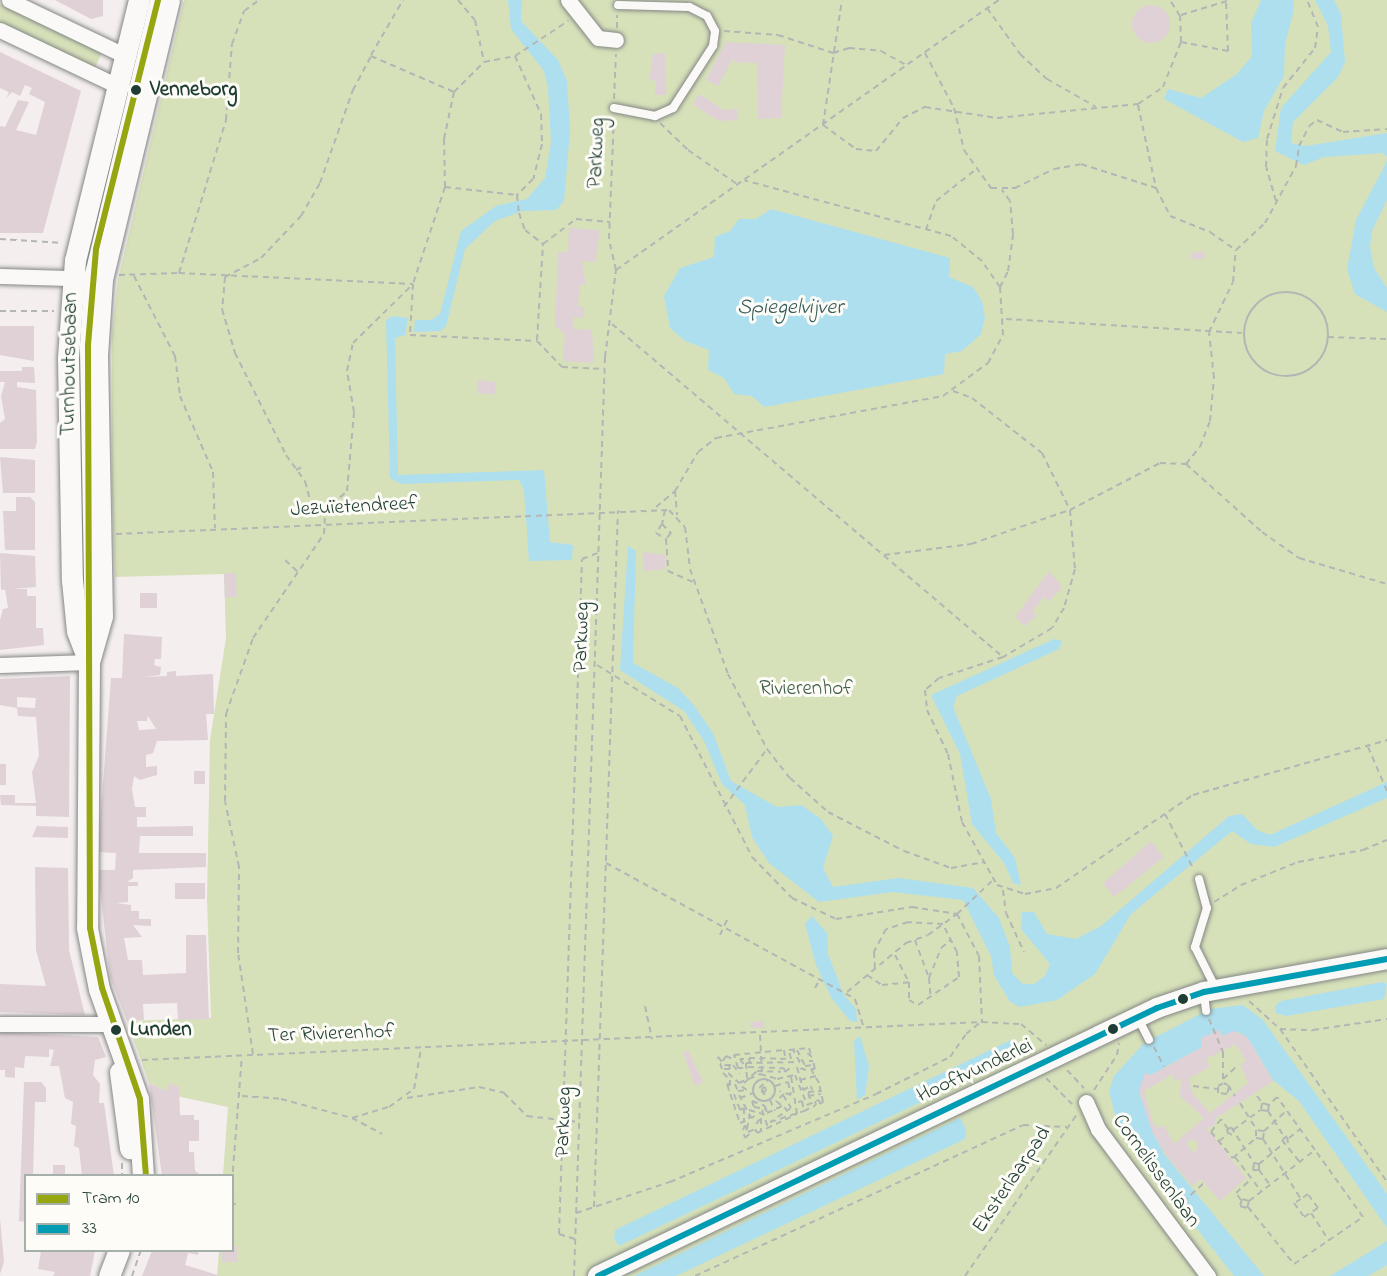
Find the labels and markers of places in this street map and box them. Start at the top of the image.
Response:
place label: Venneborg [150,77,237,103]
marker: Venneborg [127,81,145,99]
unlabelled marker [1177,993,1189,1005]
place label: Lunden [130,1017,192,1043]
marker: Lunden [107,1021,125,1039]
unlabelled marker [1107,1023,1119,1035]

